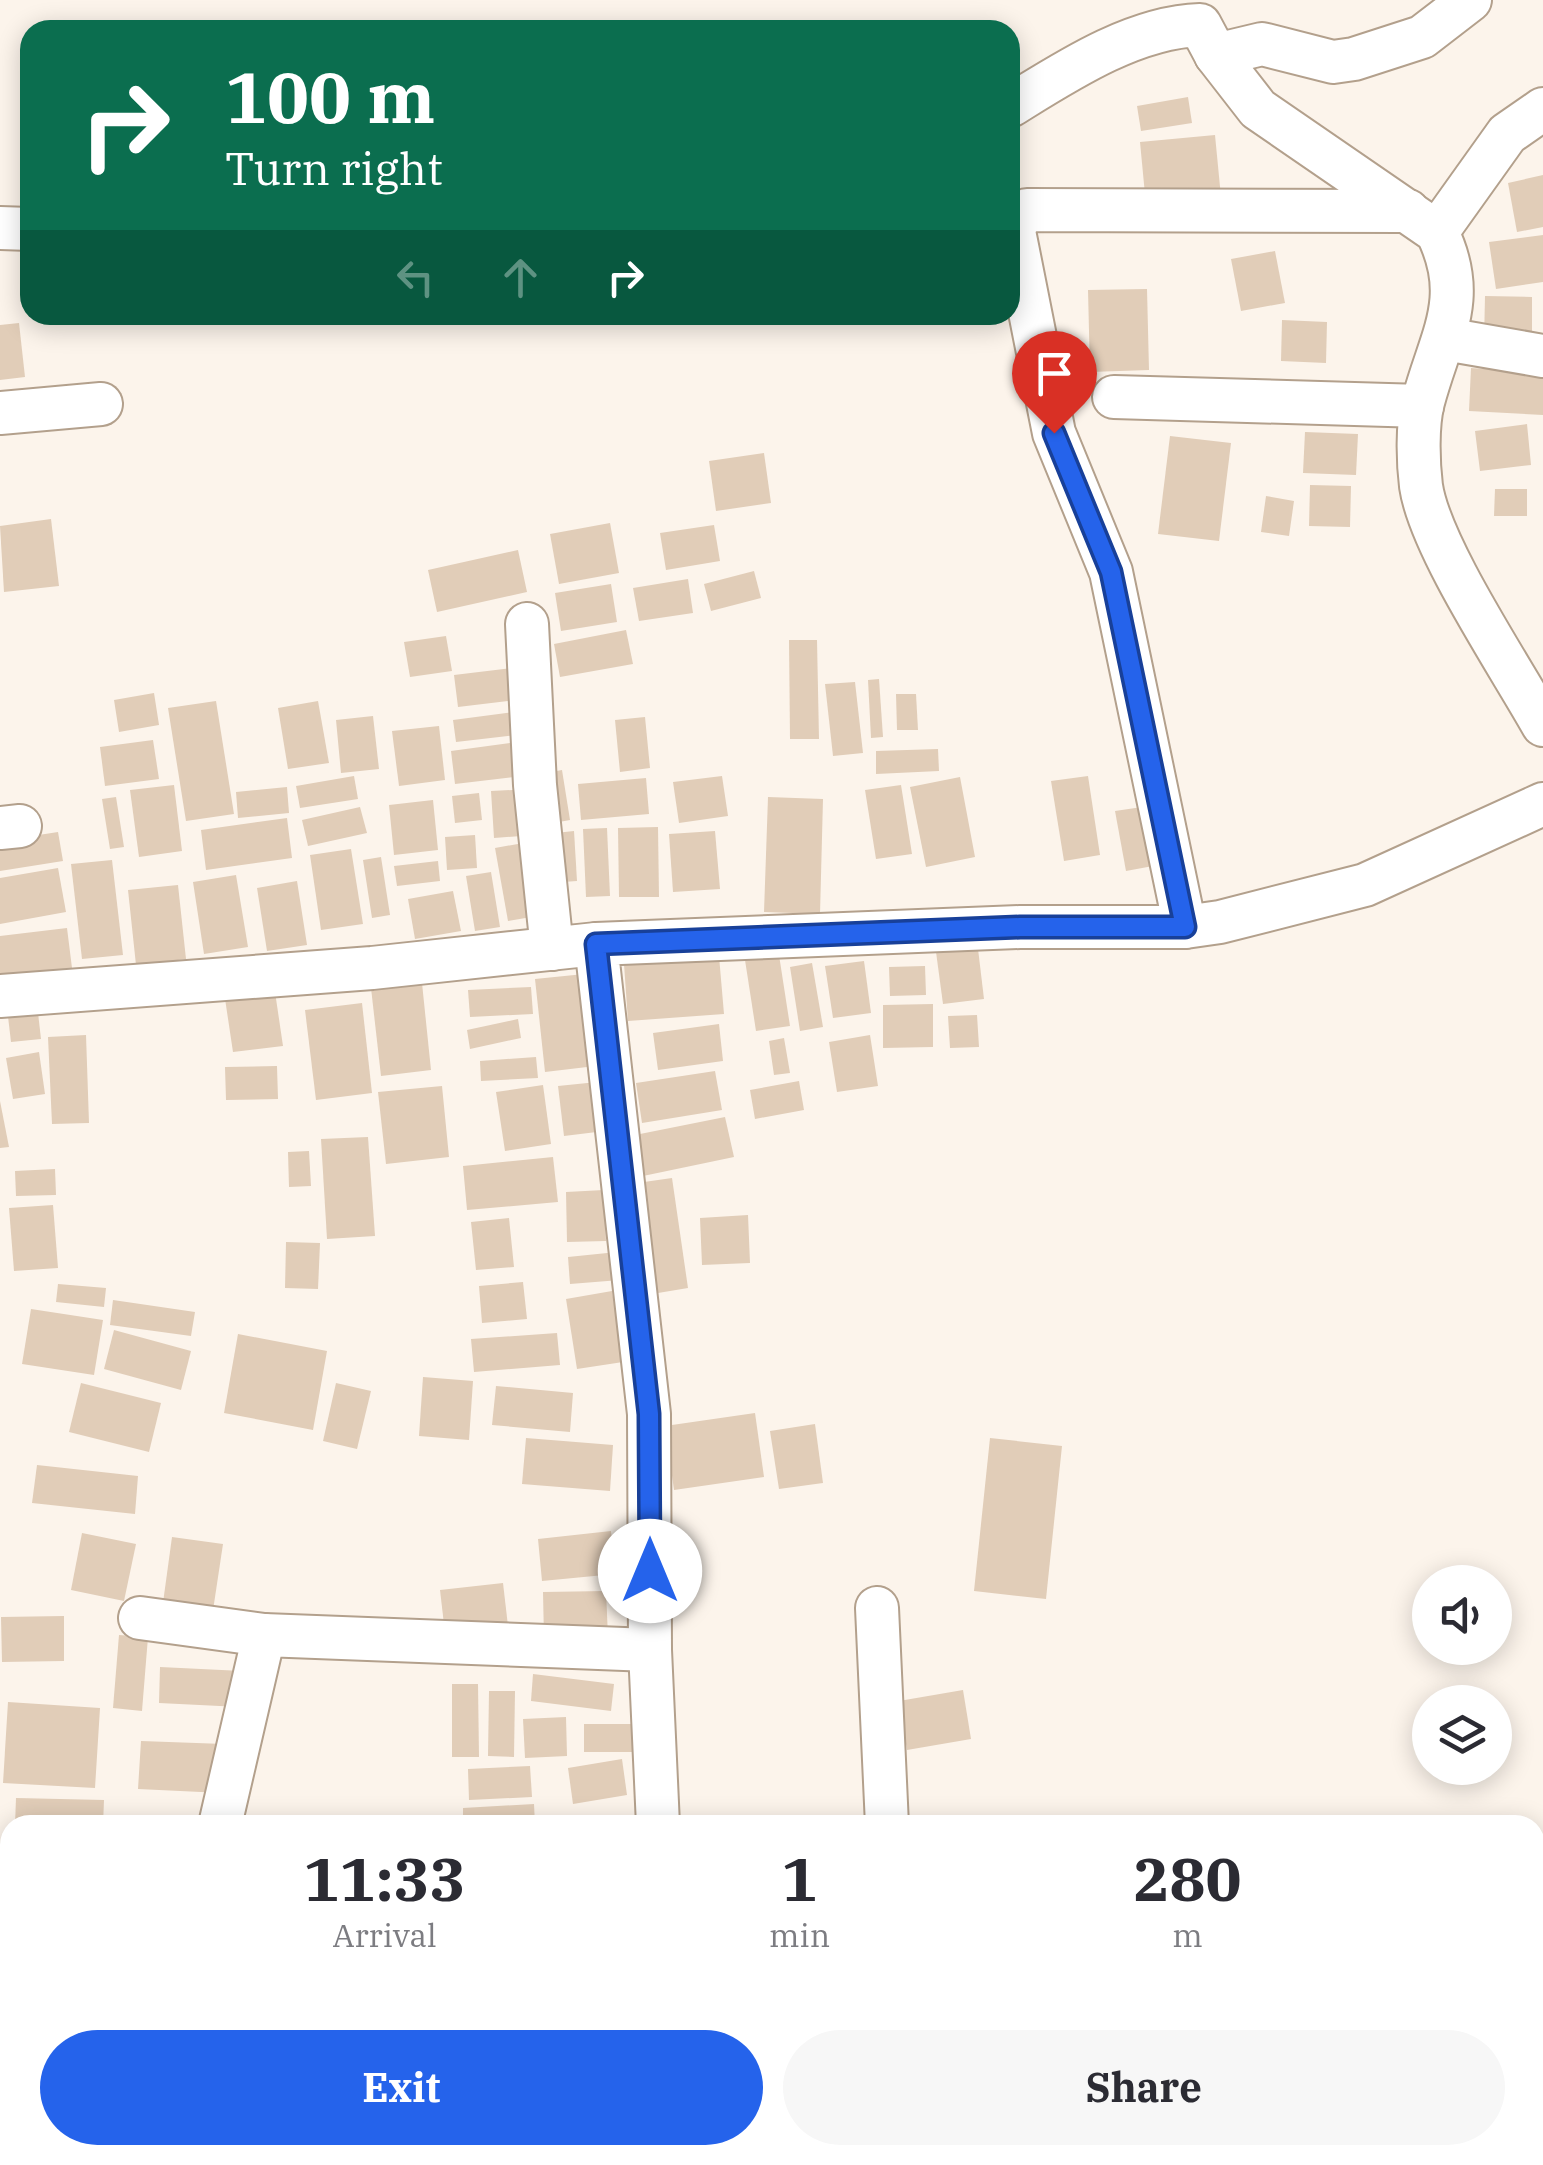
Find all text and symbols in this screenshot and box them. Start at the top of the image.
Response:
text: 100 m [225,51,435,142]
icon: right [60,60,190,190]
text: Turn right [225,139,443,197]
icon: left [388,250,443,305]
icon: ahead [493,250,548,305]
icon: right [598,250,653,305]
pin [1012,331,1097,434]
icon: arrive [1027,346,1082,401]
position arrow [598,1519,702,1623]
map controls [1412,1565,1512,1785]
button: sound [1412,1565,1512,1665]
button: layers [1412,1685,1512,1785]
text: 11:33 [303,1839,466,1918]
text: 1 [782,1839,818,1918]
text: 280 [1134,1839,1242,1918]
text: Arrival [332,1914,437,1956]
text: min [769,1914,830,1956]
text: m [1172,1914,1203,1956]
button: Exit [40,2030,763,2145]
button: Share [783,2030,1505,2145]

